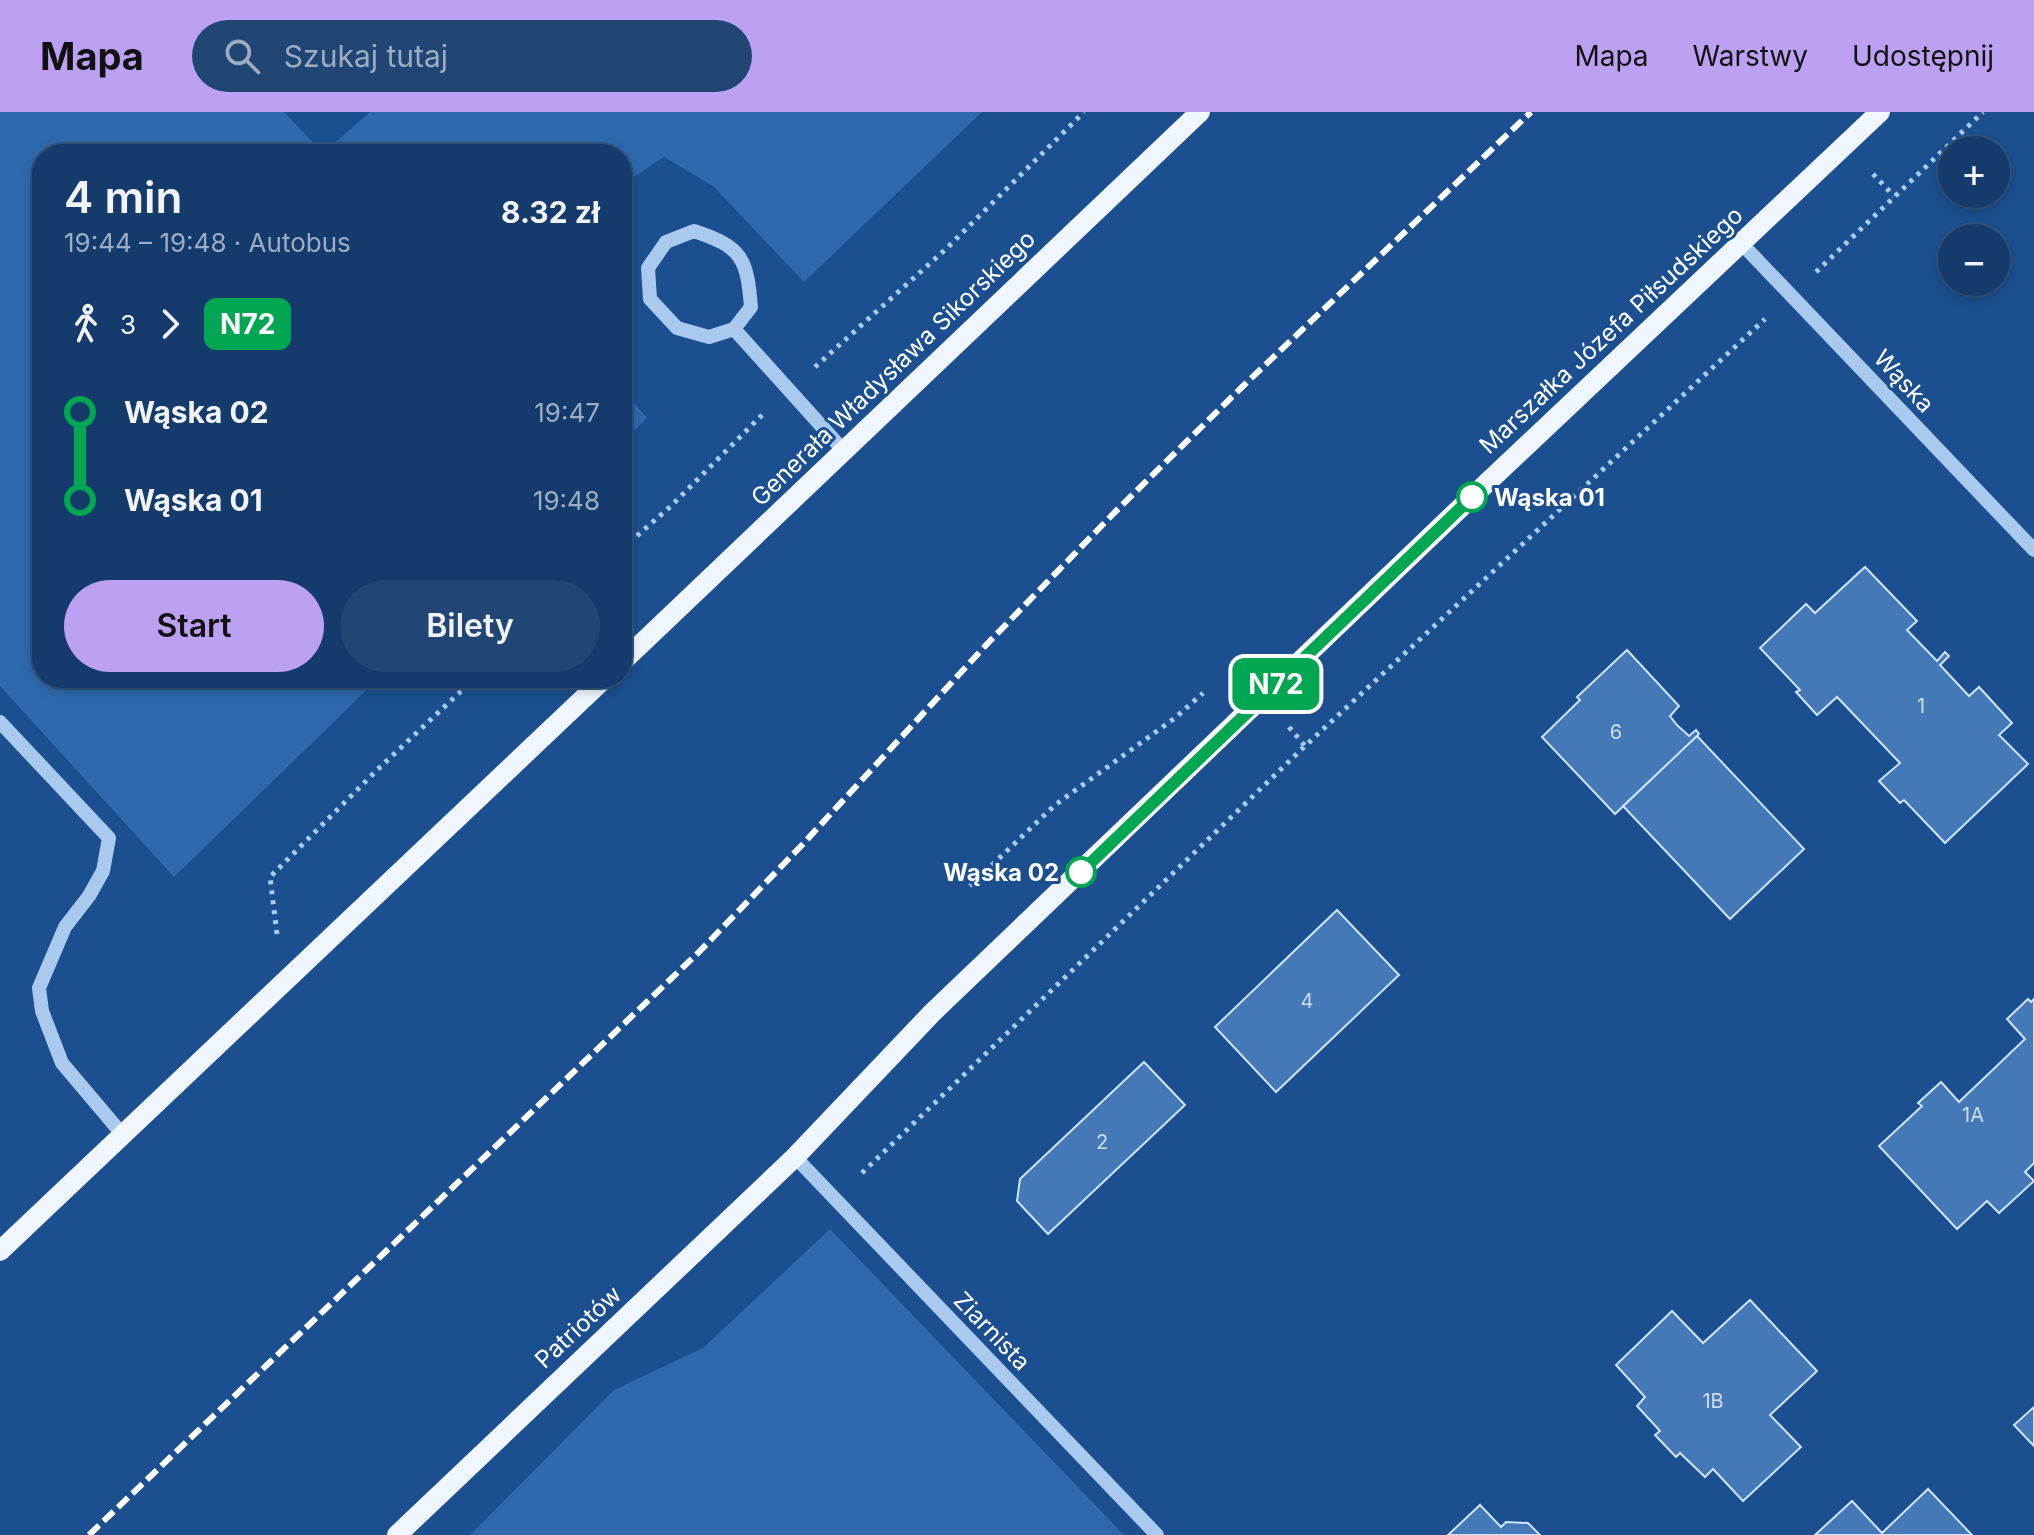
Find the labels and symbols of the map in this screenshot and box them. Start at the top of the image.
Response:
street label: Marszałka Józefa Piłsudskiego [1473,200,1749,460]
street label: Generała Władysława Sikorskiego [745,224,1041,512]
street label: Wąska [1868,344,1940,418]
marker: Wąska 01 [1457,482,1487,512]
place label: Wąska 01 [1494,483,1605,512]
line badge: N72 [1230,658,1322,710]
house number: 1 [1917,694,1925,718]
house number: 6 [1610,720,1622,744]
marker: Wąska 02 [1066,857,1096,887]
place label: Wąska 02 [943,858,1059,887]
house number: 4 [1301,989,1313,1013]
house number: 1A [1962,1103,1984,1127]
house number: 2 [1096,1130,1108,1154]
street label: Patriotów [529,1280,627,1374]
street label: Ziarnista [948,1286,1036,1376]
house number: 1B [1702,1389,1724,1413]

